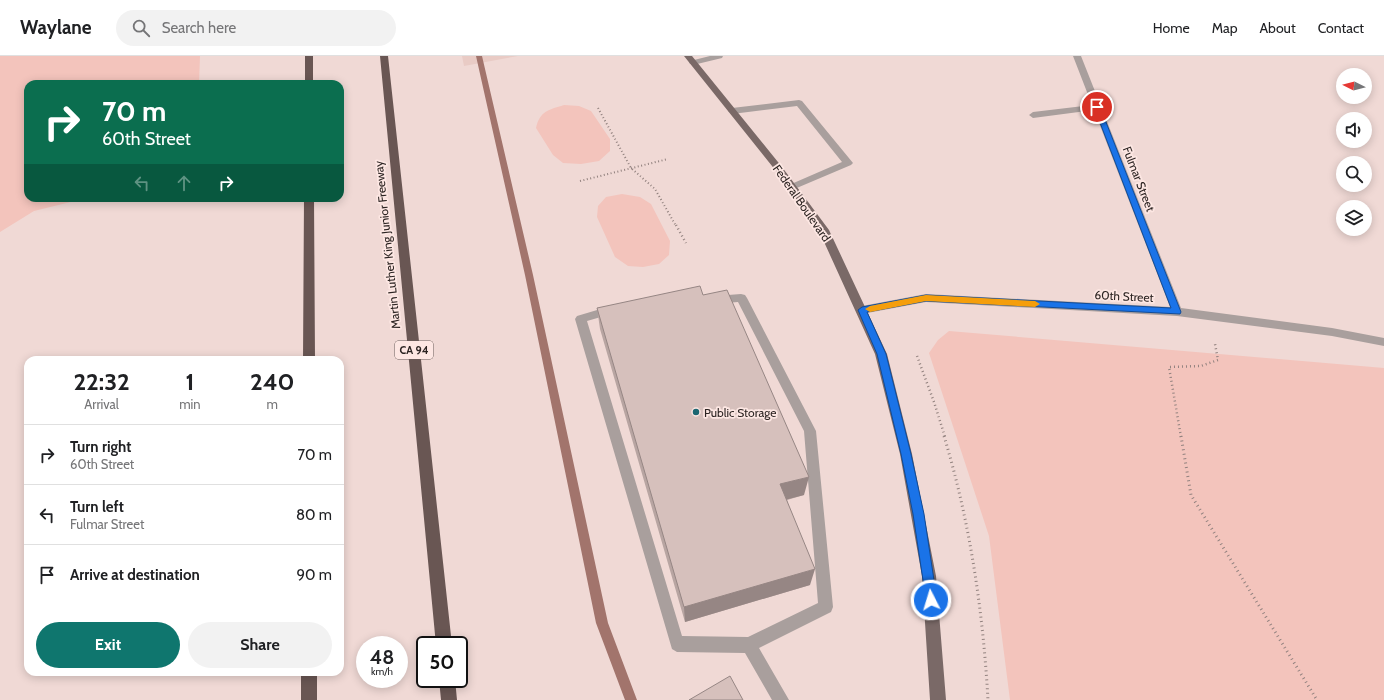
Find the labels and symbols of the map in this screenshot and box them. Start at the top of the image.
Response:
north arrow [1336,68,1372,104]
pin [1080,90,1114,124]
street label: Fulmar Street [1120,144,1158,214]
street label: Martin Luther King Junior Freeway [371,160,403,330]
street label: Federal Boulevard [770,162,834,244]
street label: 60th Street [1094,287,1154,305]
road number: CA 94 [395,341,433,359]
place label: Public Storage [704,405,776,420]
marker: Public Storage [691,407,701,417]
position arrow [910,579,952,621]
speed limit sign: 50 [416,636,468,688]

